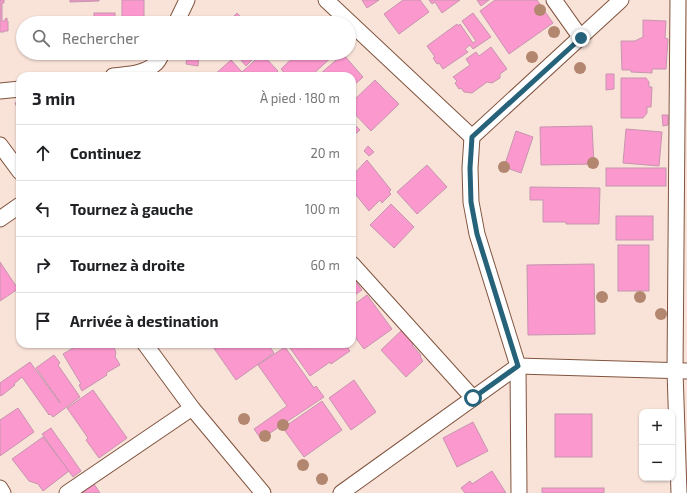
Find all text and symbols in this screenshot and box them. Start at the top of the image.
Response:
search box [16,16,356,60]
icon: search [30,27,52,49]
text: Rechercher [62,29,139,47]
route end [572,29,590,47]
text: 3 min [32,88,75,108]
text: À pied · 180 m [260,90,340,106]
icon: ahead [32,142,54,164]
text: Continuez [70,144,141,162]
text: 20 m [311,145,340,161]
icon: left [32,198,54,220]
text: Tournez à gauche [70,200,193,218]
text: 100 m [305,201,340,217]
icon: right [32,254,54,276]
text: Tournez à droite [70,256,185,274]
text: 60 m [310,257,340,273]
icon: arrive [32,310,54,332]
text: Arrivée à destination [70,312,218,330]
route start [464,389,482,407]
map controls [639,409,675,481]
button: + [639,409,675,445]
button: − [639,445,675,481]

